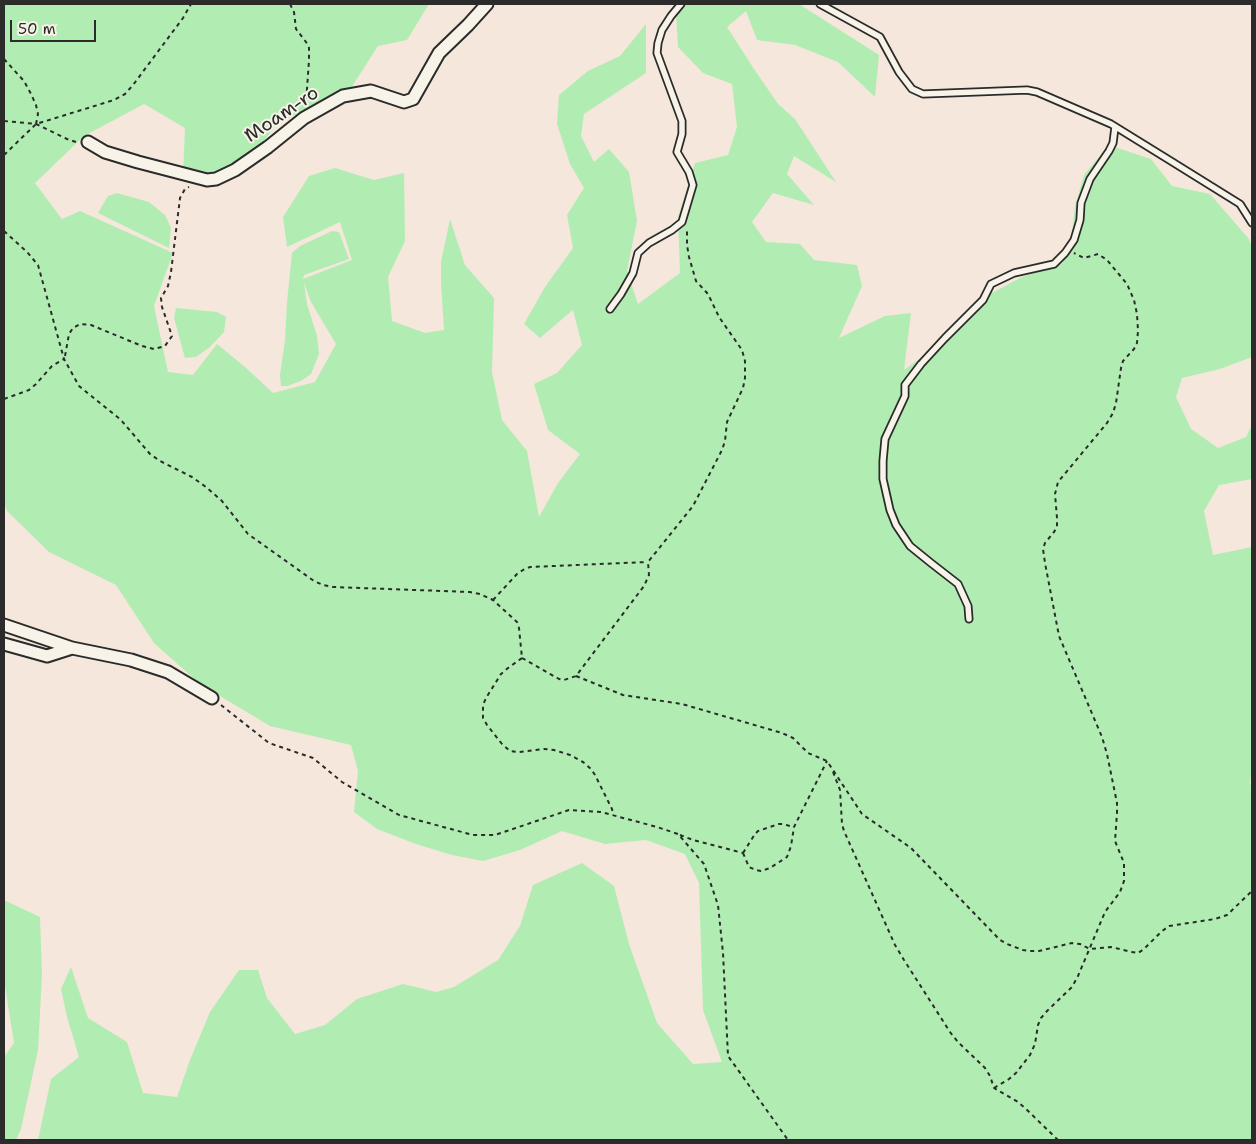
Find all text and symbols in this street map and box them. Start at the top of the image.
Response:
scale bar [12,10,99,42]
text: 50 m [18,19,56,39]
street label: Moam-ro [241,82,323,148]

